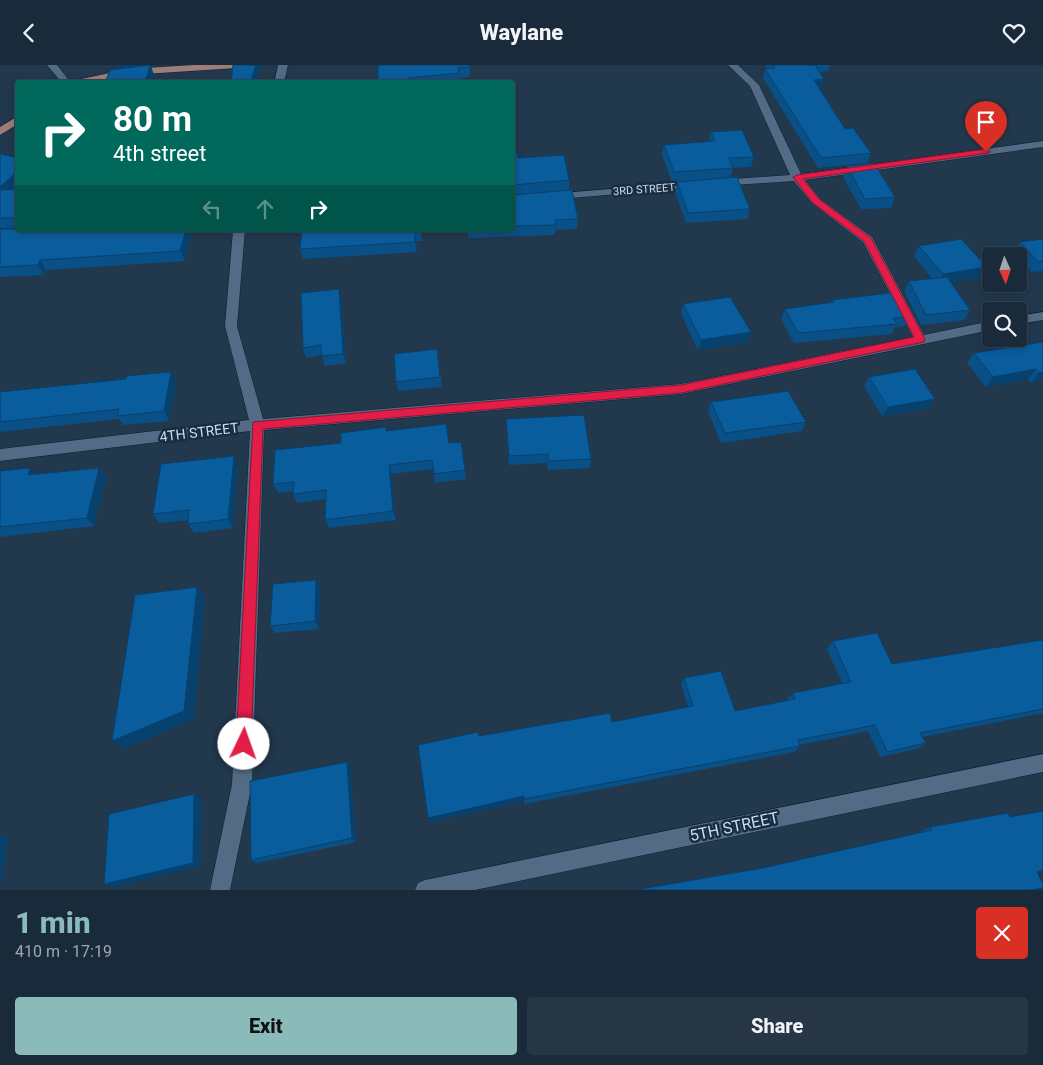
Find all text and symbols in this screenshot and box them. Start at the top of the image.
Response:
icon: back [15,19,43,47]
icon: heart [1000,19,1028,47]
text: Waylane [480,20,563,45]
text: 80 m [113,99,192,140]
icon: right [30,100,95,165]
pin [965,101,1007,152]
icon: arrive [972,108,1000,136]
text: 4th street [113,141,206,166]
street label: 3RD STREET [613,181,676,198]
icon: left [198,195,226,223]
icon: ahead [251,195,279,223]
icon: right [304,195,332,223]
north arrow [982,247,1028,293]
map controls [982,247,1027,347]
button: search [982,302,1027,347]
street label: 4TH STREET [159,419,240,445]
position arrow [217,717,269,769]
street label: 5TH STREET [688,808,781,845]
text: 1 min [15,905,91,940]
button: close [976,907,1028,959]
text: 410 m · 17:19 [15,942,112,961]
button: Exit [15,997,517,1055]
button: Share [527,997,1028,1055]

